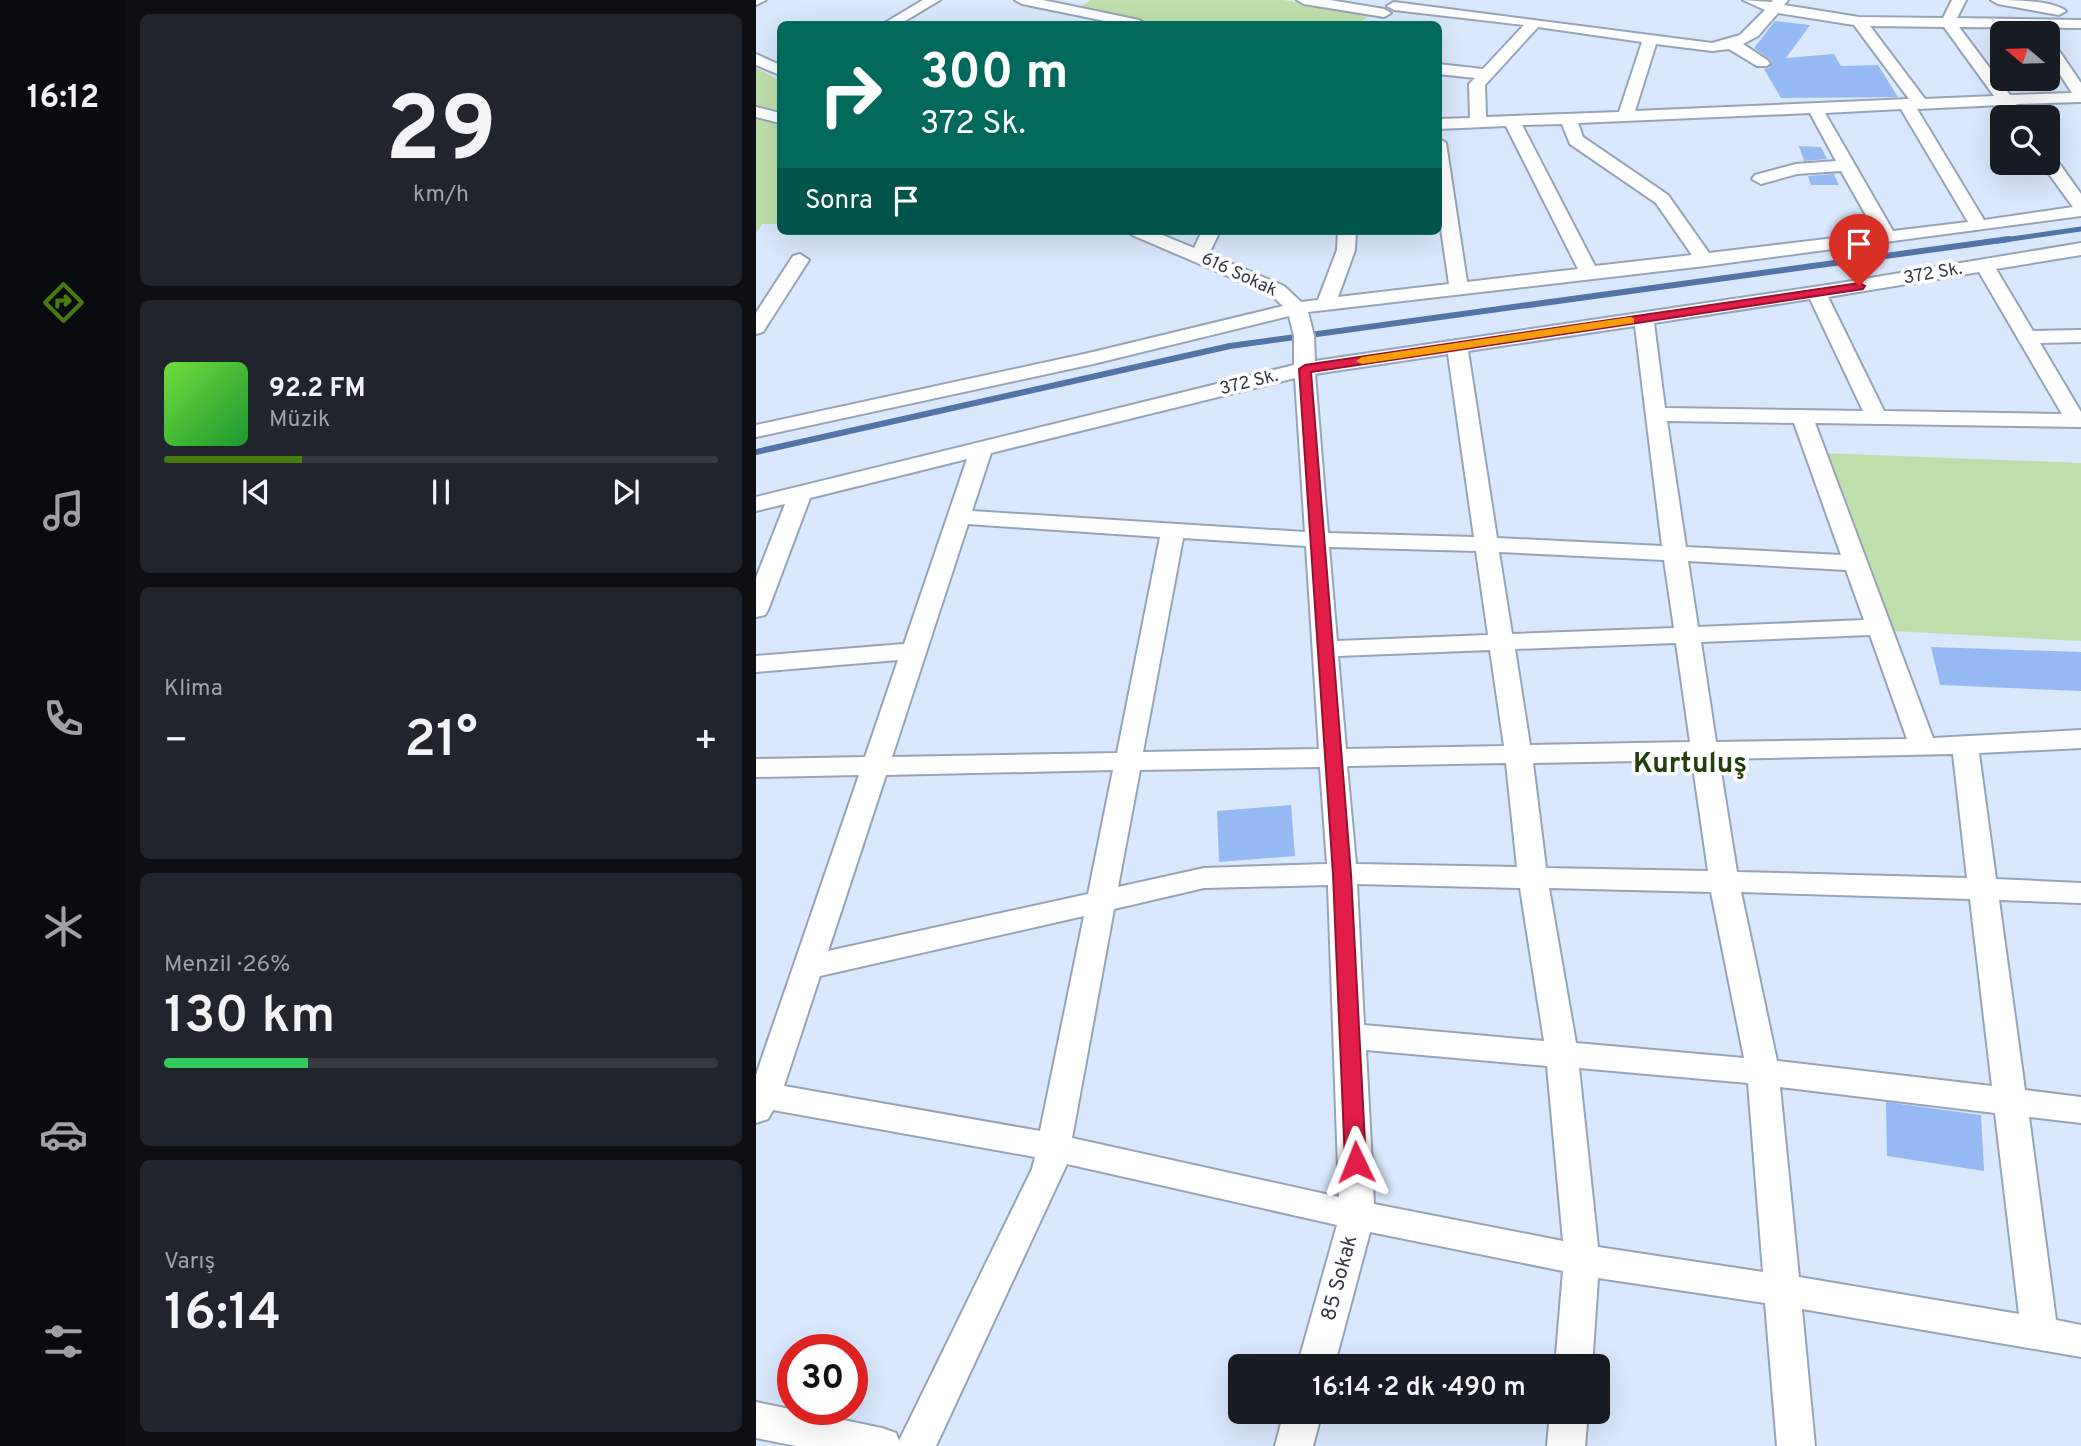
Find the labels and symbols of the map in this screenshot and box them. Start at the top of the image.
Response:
north arrow [1990,21,2060,91]
pin [1829,214,1889,286]
street label: 616 Sokak [1197,247,1281,303]
street label: 372 Sk. [1902,258,1964,290]
street label: 372 Sk. [1217,365,1281,401]
district label: Kurtuluş [1633,747,1747,783]
position arrow [1319,1125,1393,1199]
street label: 85 Sokak [1316,1232,1364,1324]
speed limit sign: 30 [777,1334,868,1425]

